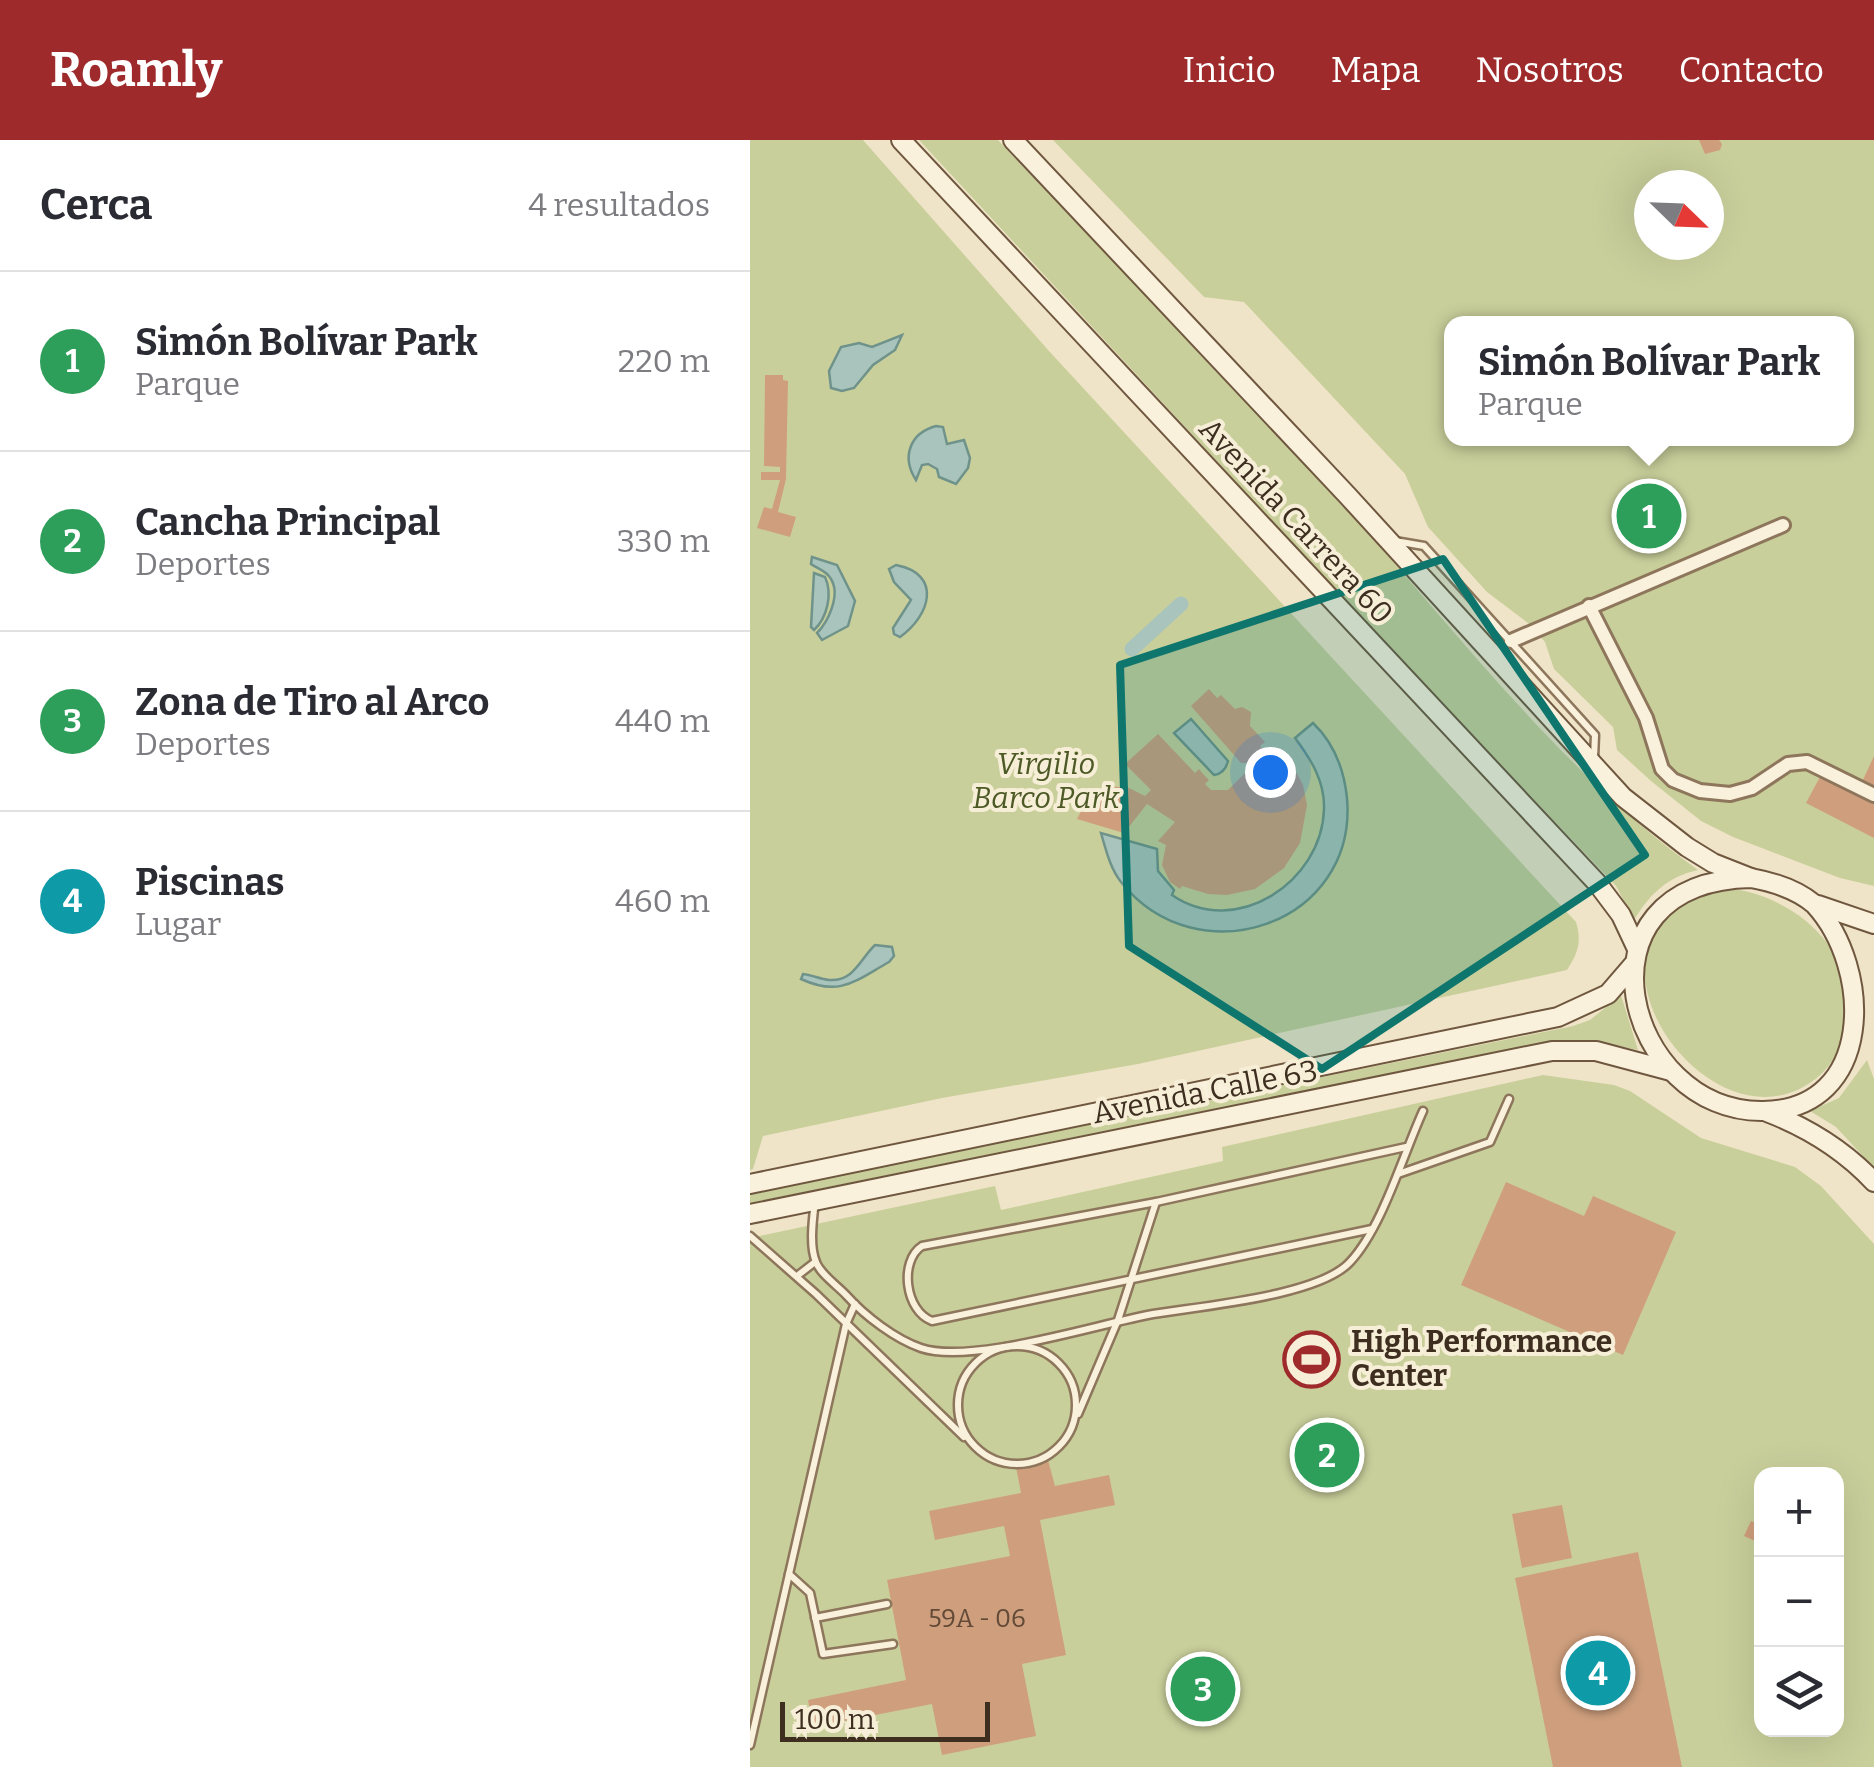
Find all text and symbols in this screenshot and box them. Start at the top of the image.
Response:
text: Roamly [50,41,222,99]
text: Inicio [1183,49,1276,91]
text: Mapa [1331,49,1421,91]
text: Nosotros [1476,49,1624,91]
text: Contacto [1679,49,1824,91]
north arrow [1634,170,1724,260]
text: Cerca [40,180,152,230]
text: 4 resultados [528,186,710,224]
popup [1444,316,1854,446]
text: Simón Bolívar Park [135,319,478,365]
text: Simón Bolívar Park [1478,339,1820,385]
text: 1 [66,342,79,380]
text: 220 m [618,342,710,380]
text: Parque [135,365,240,403]
text: Parque [1478,385,1583,423]
street label: Avenida Carrera 60 [1192,411,1400,631]
pin: 1 [1616,478,1682,554]
text: Cancha Principal [135,499,440,545]
text: 2 [63,522,82,560]
text: 330 m [617,522,710,560]
text: Deportes [135,545,271,583]
text: Zona de Tiro al Arco [135,679,489,725]
text: 3 [63,702,82,740]
text: 440 m [615,702,710,740]
text: Deportes [135,725,271,763]
park label: Virgilio Barco Park [973,746,1120,816]
your location [1245,747,1296,798]
text: Piscinas [135,859,285,905]
text: 4 [63,882,82,920]
text: 460 m [615,882,710,920]
text: Lugar [135,905,221,943]
street label: Avenida Calle 63 [1089,1053,1321,1131]
place label: High Performance Center [1351,1324,1612,1394]
sports icon: High Performance Center [1282,1329,1342,1389]
pin: 2 [1294,1418,1360,1492]
map controls [1754,1467,1844,1737]
button: + [1754,1467,1844,1557]
button: − [1754,1557,1844,1647]
house number: 59A - 06 [928,1604,1026,1634]
pin: 4 [1566,1636,1630,1710]
button: layers [1754,1647,1844,1737]
pin: 3 [1170,1652,1236,1726]
scale bar [780,1697,990,1742]
text: 100 m [795,1703,875,1736]

